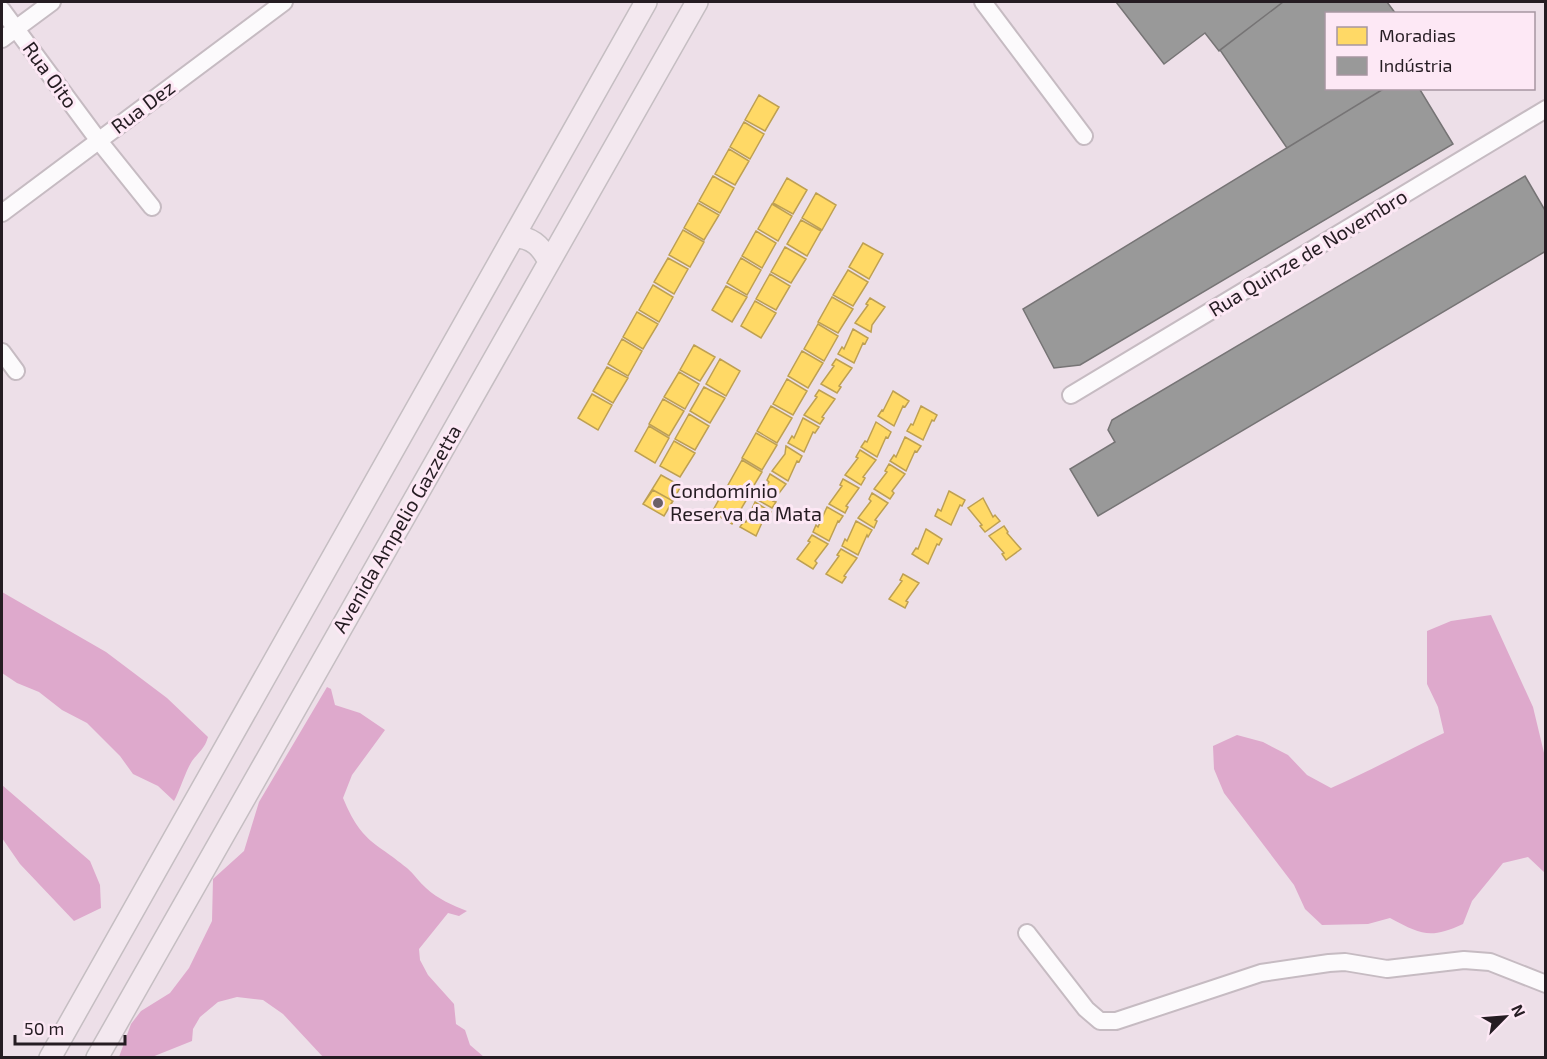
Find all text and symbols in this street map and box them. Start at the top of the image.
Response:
legend [1325,12,1535,90]
text: Moradias [1379,24,1456,46]
street label: Rua Oito [19,36,83,112]
text: Indústria [1379,54,1452,76]
street label: Rua Dez [106,75,179,138]
street label: Rua Quinze de Novembro [1204,183,1411,321]
street label: Avenida Ampelio Gazzetta [327,420,466,637]
place label: Condomínio Reserva da Mata [670,478,822,525]
marker: Condomínio Reserva da Mata [651,496,665,510]
north arrow [1475,987,1535,1047]
text: N [1508,1001,1530,1020]
scale bar [15,1008,124,1046]
text: 50 m [24,1017,64,1039]

